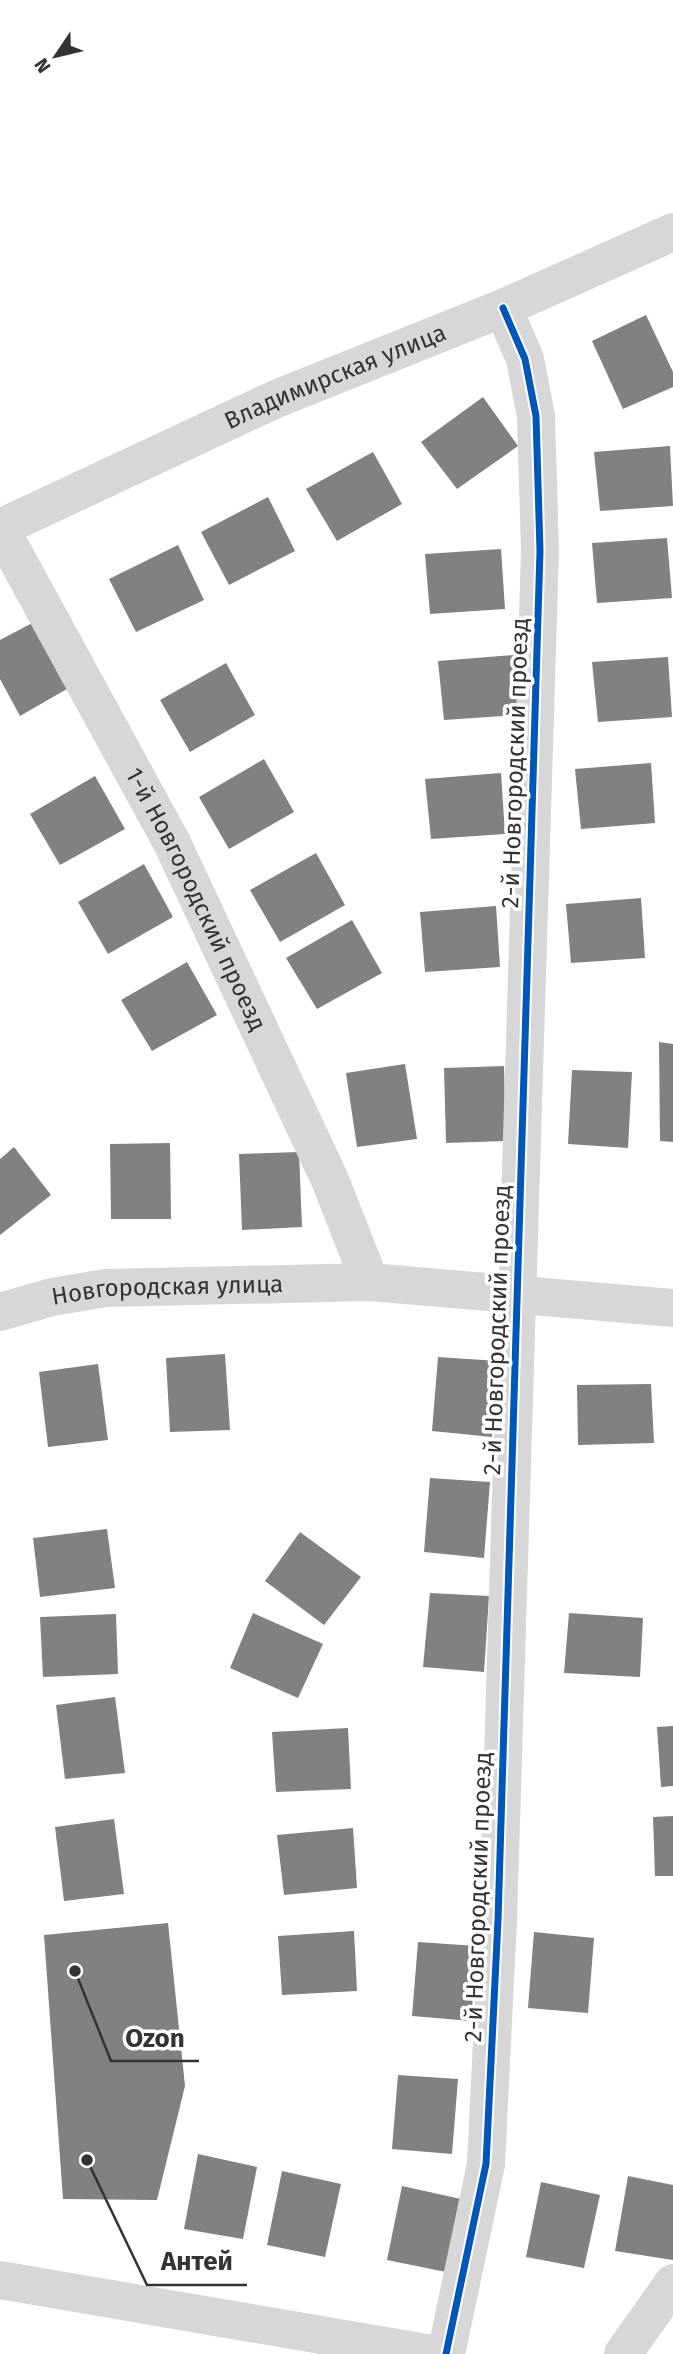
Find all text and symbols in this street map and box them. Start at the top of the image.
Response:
north arrow [21,21,91,91]
text: N [29,54,56,77]
street label: Владимирская улица [220,318,450,435]
street label: 2-й Новгородский проезд [496,617,534,909]
street label: 1-й Новгородский проезд [120,763,272,1035]
street label: 2-й Новгородский проезд [478,1184,516,1476]
street label: Новгородская улица [49,1270,284,1311]
street label: 2-й Новгородский проезд [459,1751,497,2043]
callout: Ozon [111,2014,199,2061]
text: Ozon [125,2023,185,2054]
callout: Антей [147,2238,247,2285]
text: Антей [160,2246,233,2277]

